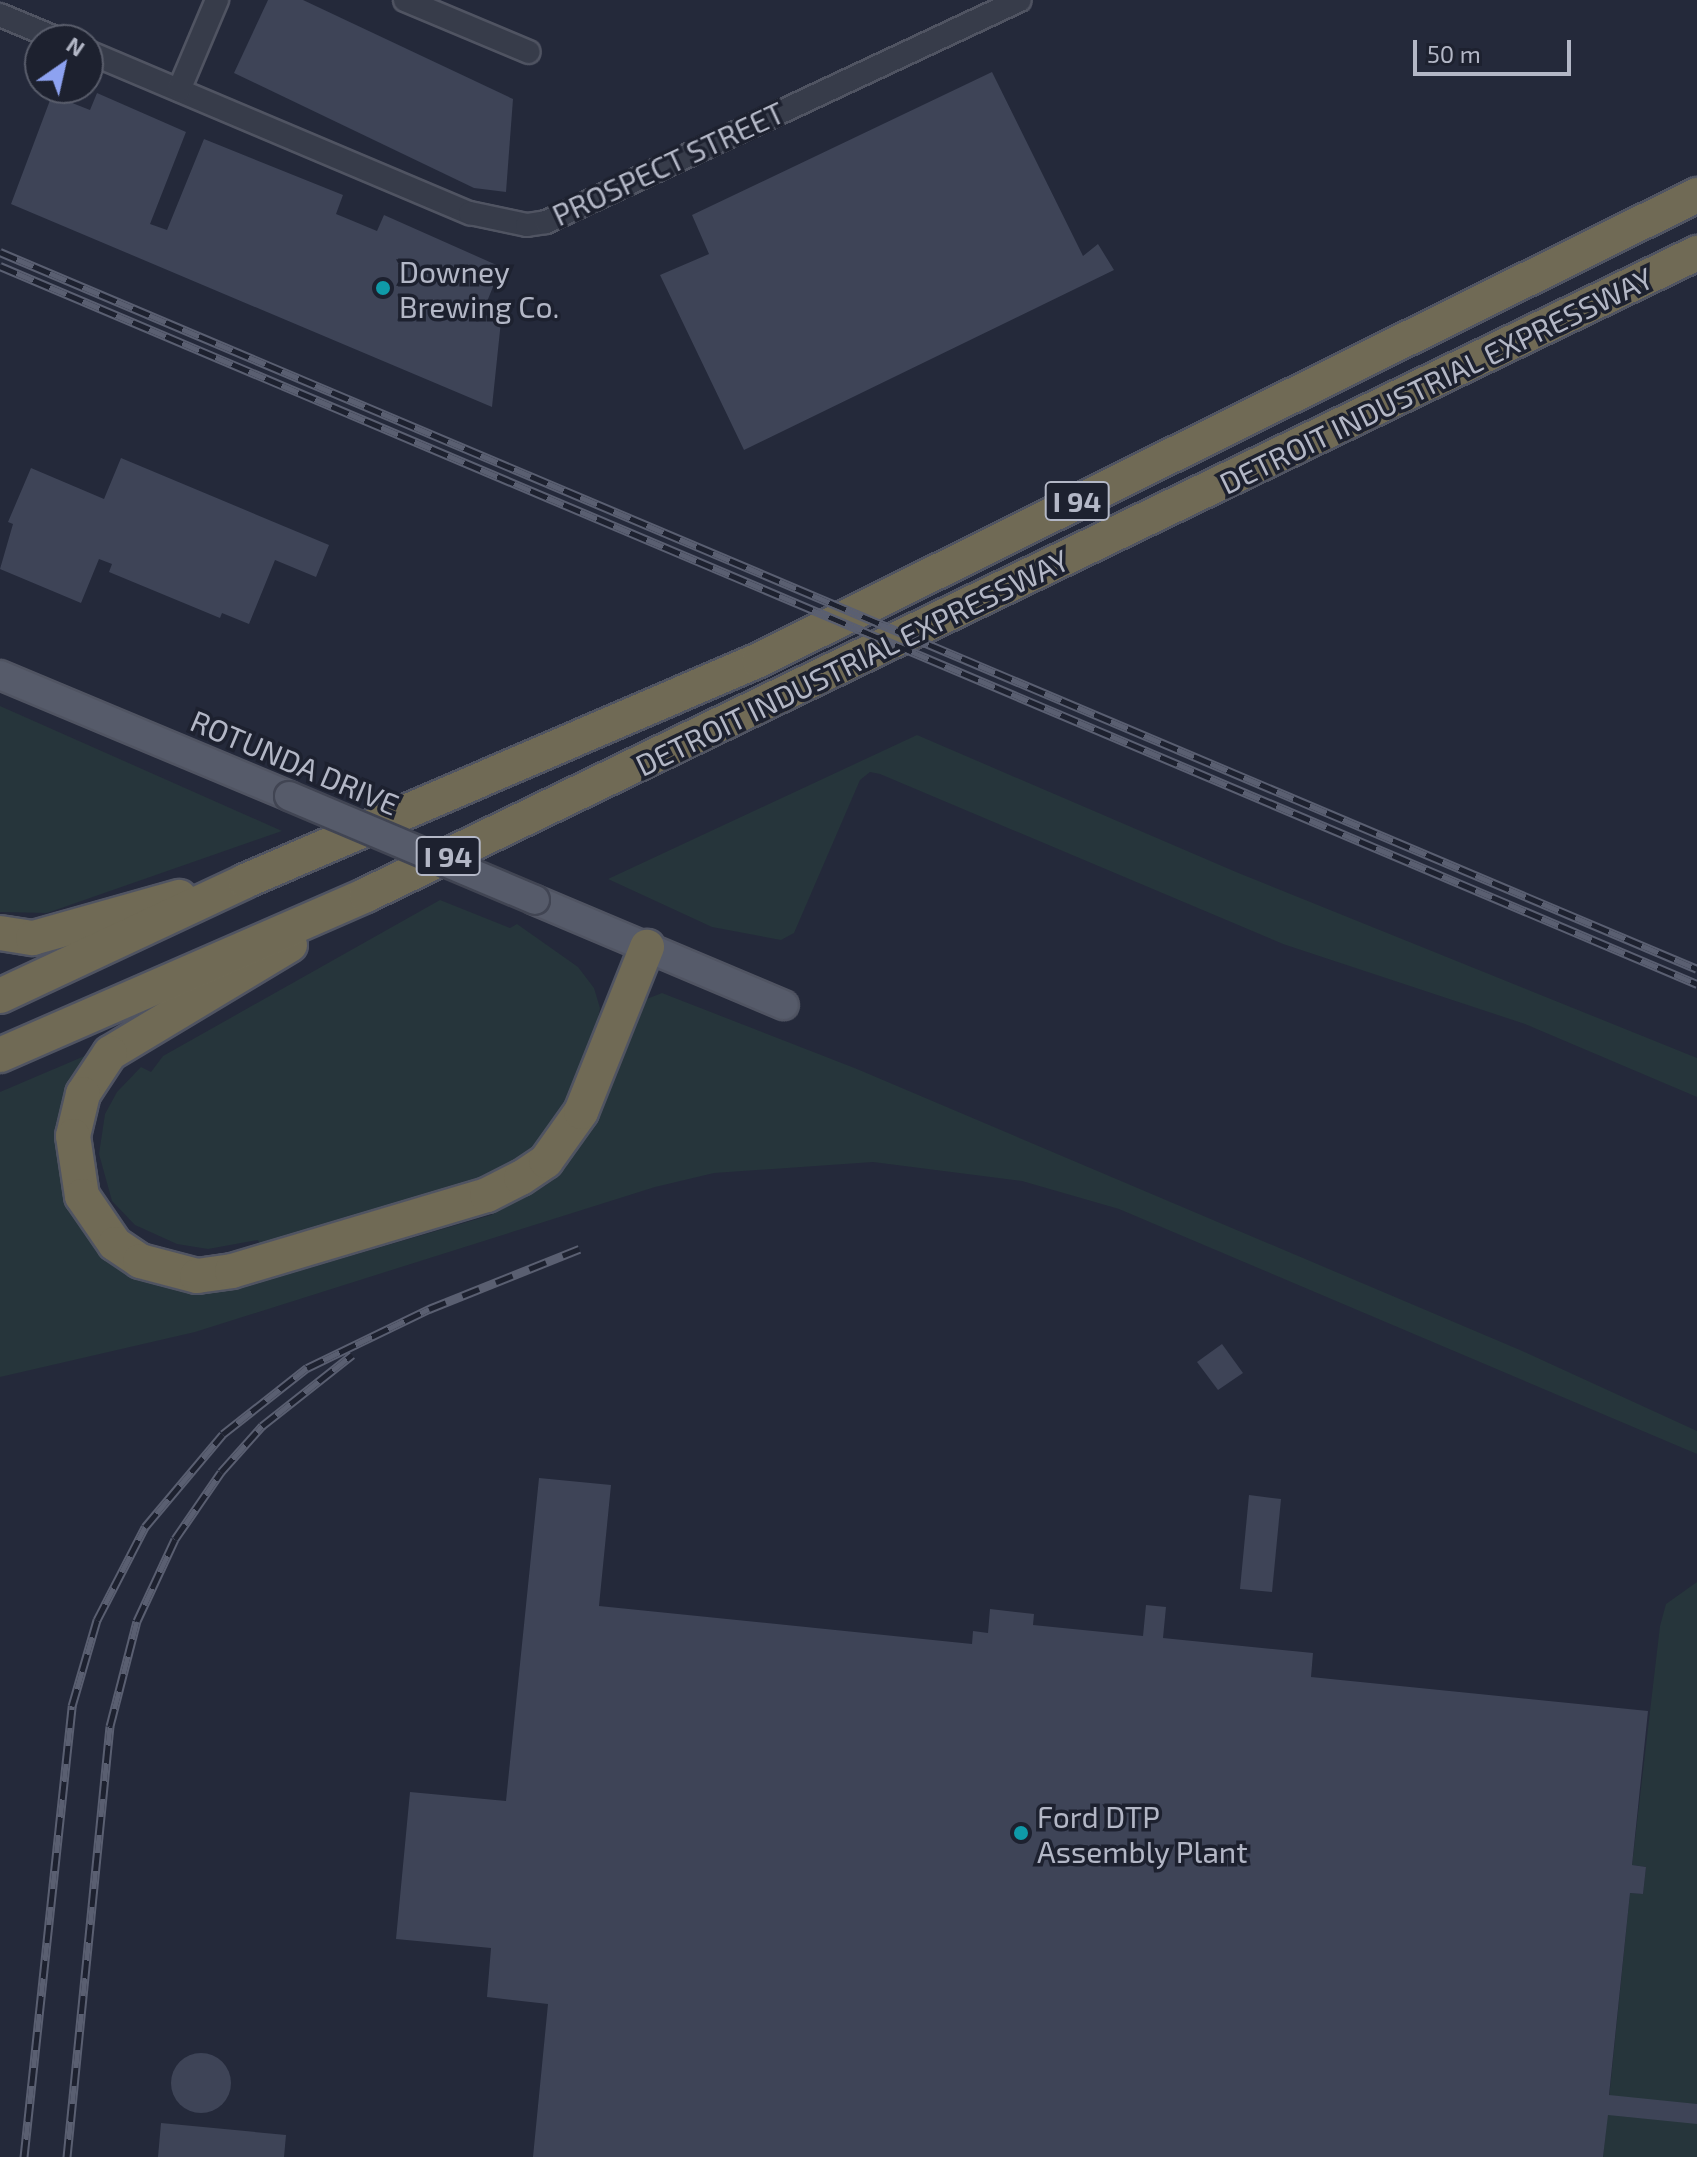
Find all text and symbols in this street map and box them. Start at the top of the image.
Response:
north arrow [24,24,104,104]
scale bar [1417,24,1575,74]
text: N [62,31,90,61]
text: 50 m [1427,39,1481,68]
street label: PROSPECT STREET [546,93,790,233]
place label: Downey Brewing Co. [399,253,559,324]
street label: DETROIT INDUSTRIAL EXPRESSWAY [1213,259,1659,501]
marker: Downey Brewing Co. [374,279,392,297]
road number: I 94 [1043,477,1111,525]
street label: DETROIT INDUSTRIAL EXPRESSWAY [629,541,1075,783]
street label: ROTUNDA DRIVE [185,702,405,822]
road number: I 94 [414,832,482,880]
place label: Ford DTP Assembly Plant [1037,1798,1248,1868]
marker: Ford DTP Assembly Plant [1012,1824,1030,1842]

